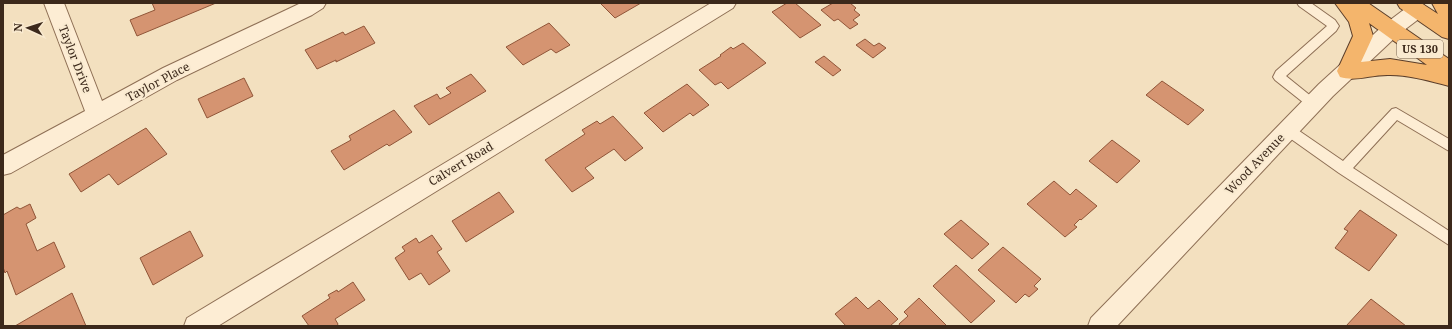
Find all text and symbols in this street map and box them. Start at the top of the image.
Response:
north arrow [8,8,48,48]
text: N [10,22,25,32]
street label: Taylor Drive [55,22,96,95]
road number: US 130 [1397,40,1443,58]
street label: Taylor Place [123,58,193,105]
street label: Wood Avenue [1221,129,1288,198]
street label: Calvert Road [425,137,497,190]

